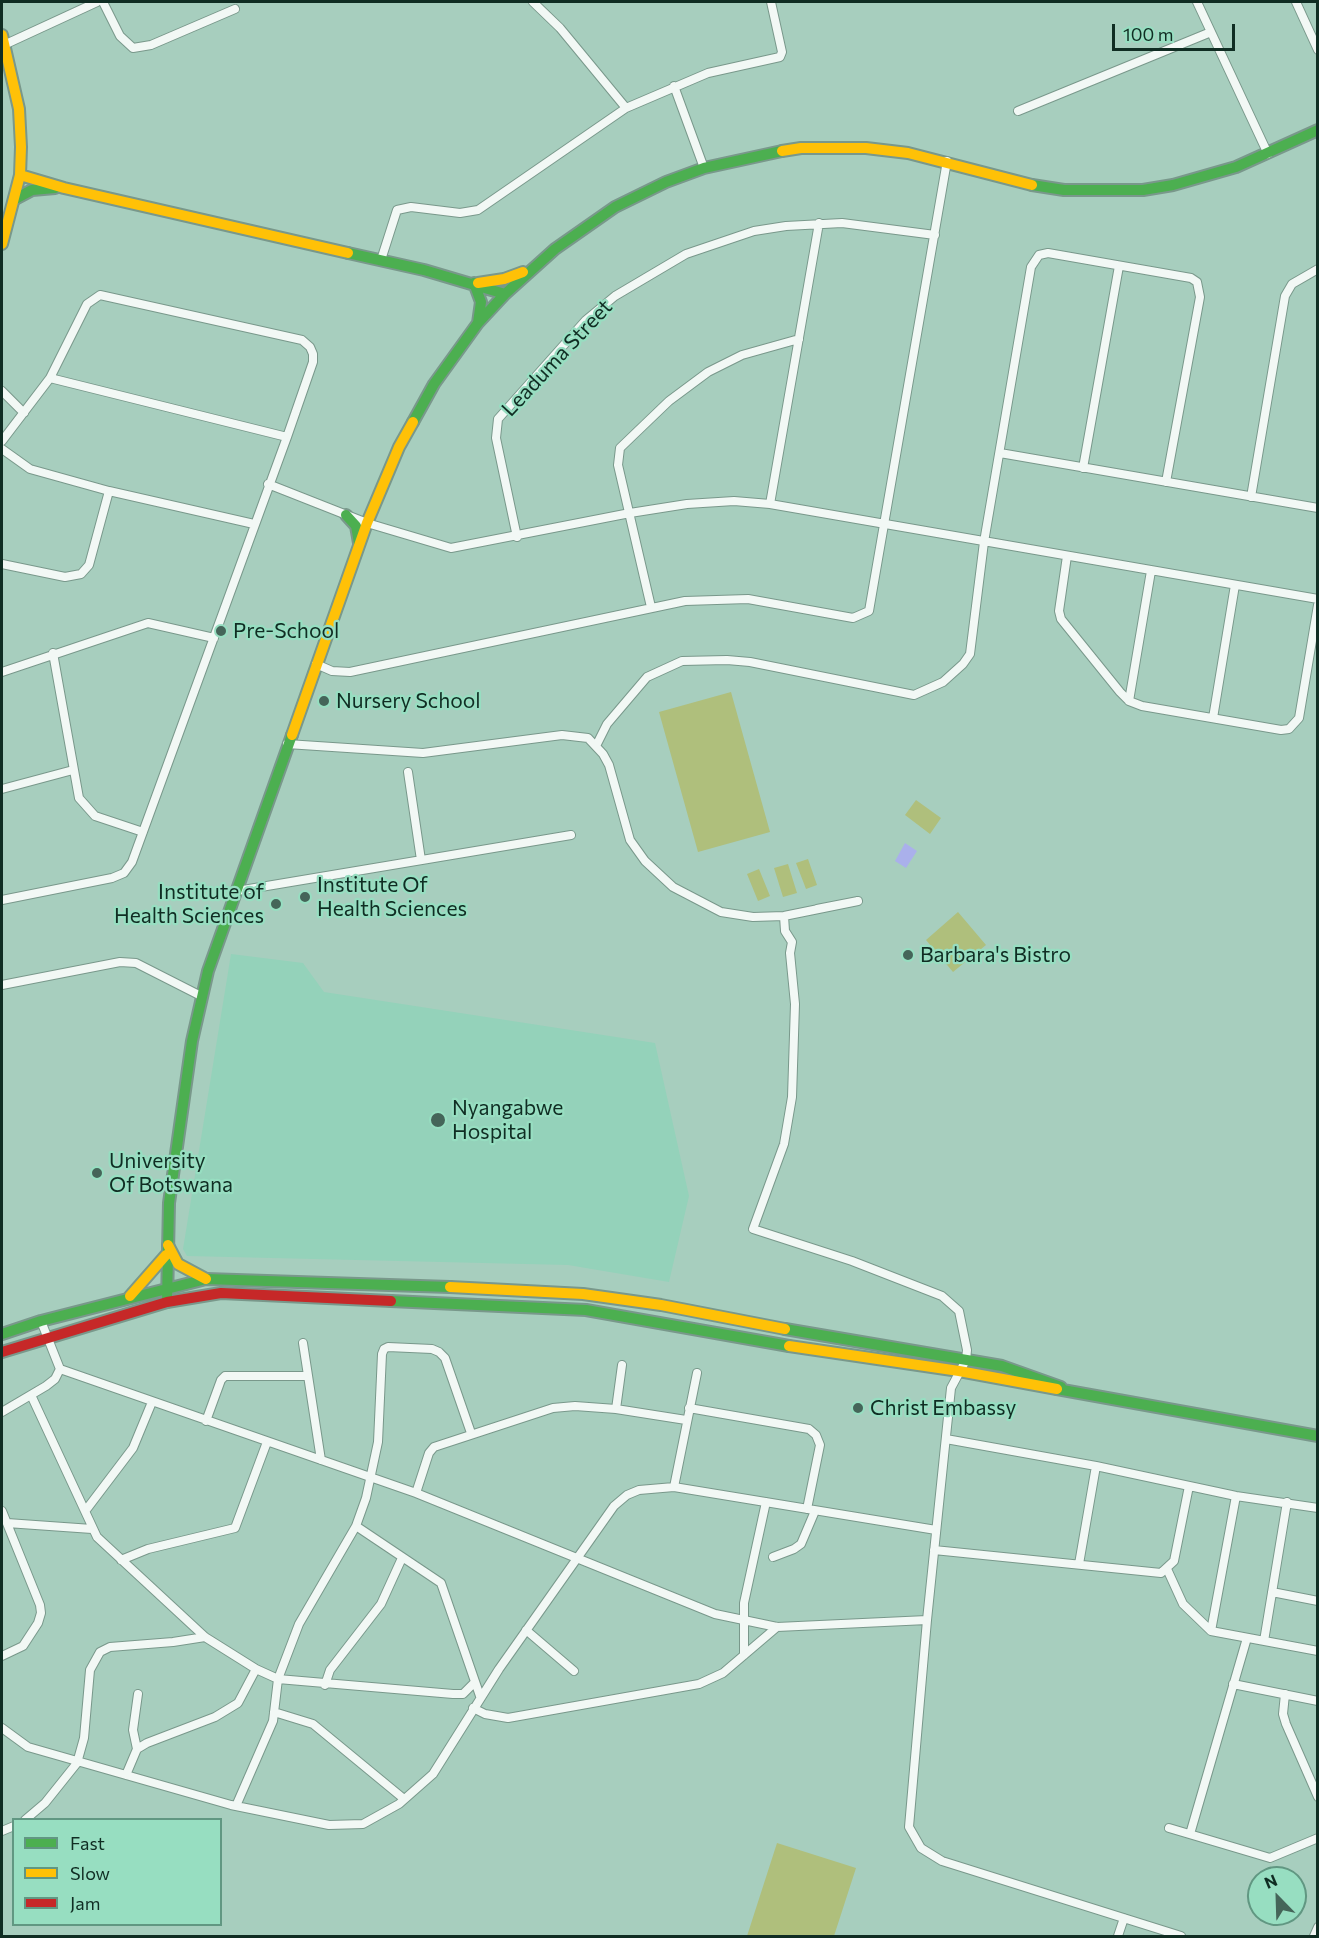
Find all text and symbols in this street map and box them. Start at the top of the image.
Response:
scale bar [1115,12,1238,50]
text: 100 m [1123,23,1173,45]
street label: Leaduma Street [496,294,618,422]
place label: Pre-School [233,618,339,644]
marker: Pre-School [214,624,228,638]
place label: Nursery School [336,688,481,714]
marker: Nursery School [317,694,331,708]
place label: Institute Of Health Sciences [317,872,467,922]
place label: Institute of Health Sciences [114,879,264,929]
marker: Institute Of Health Sciences [298,890,312,904]
marker: Institute of Health Sciences [269,897,283,911]
place label: Barbara's Bistro [920,942,1071,968]
marker: Barbara's Bistro [901,948,915,962]
place label: Nyangabwe Hospital [452,1095,563,1145]
marker: Nyangabwe Hospital [429,1111,447,1129]
place label: University Of Botswana [109,1148,233,1198]
marker: University Of Botswana [90,1166,104,1180]
place label: Christ Embassy [870,1395,1016,1421]
marker: Christ Embassy [851,1401,865,1415]
legend [12,1818,222,1926]
text: Fast [70,1832,105,1854]
text: Slow [70,1862,110,1884]
north arrow [1247,1866,1307,1926]
text: N [1261,1870,1280,1892]
text: Jam [70,1892,100,1914]

